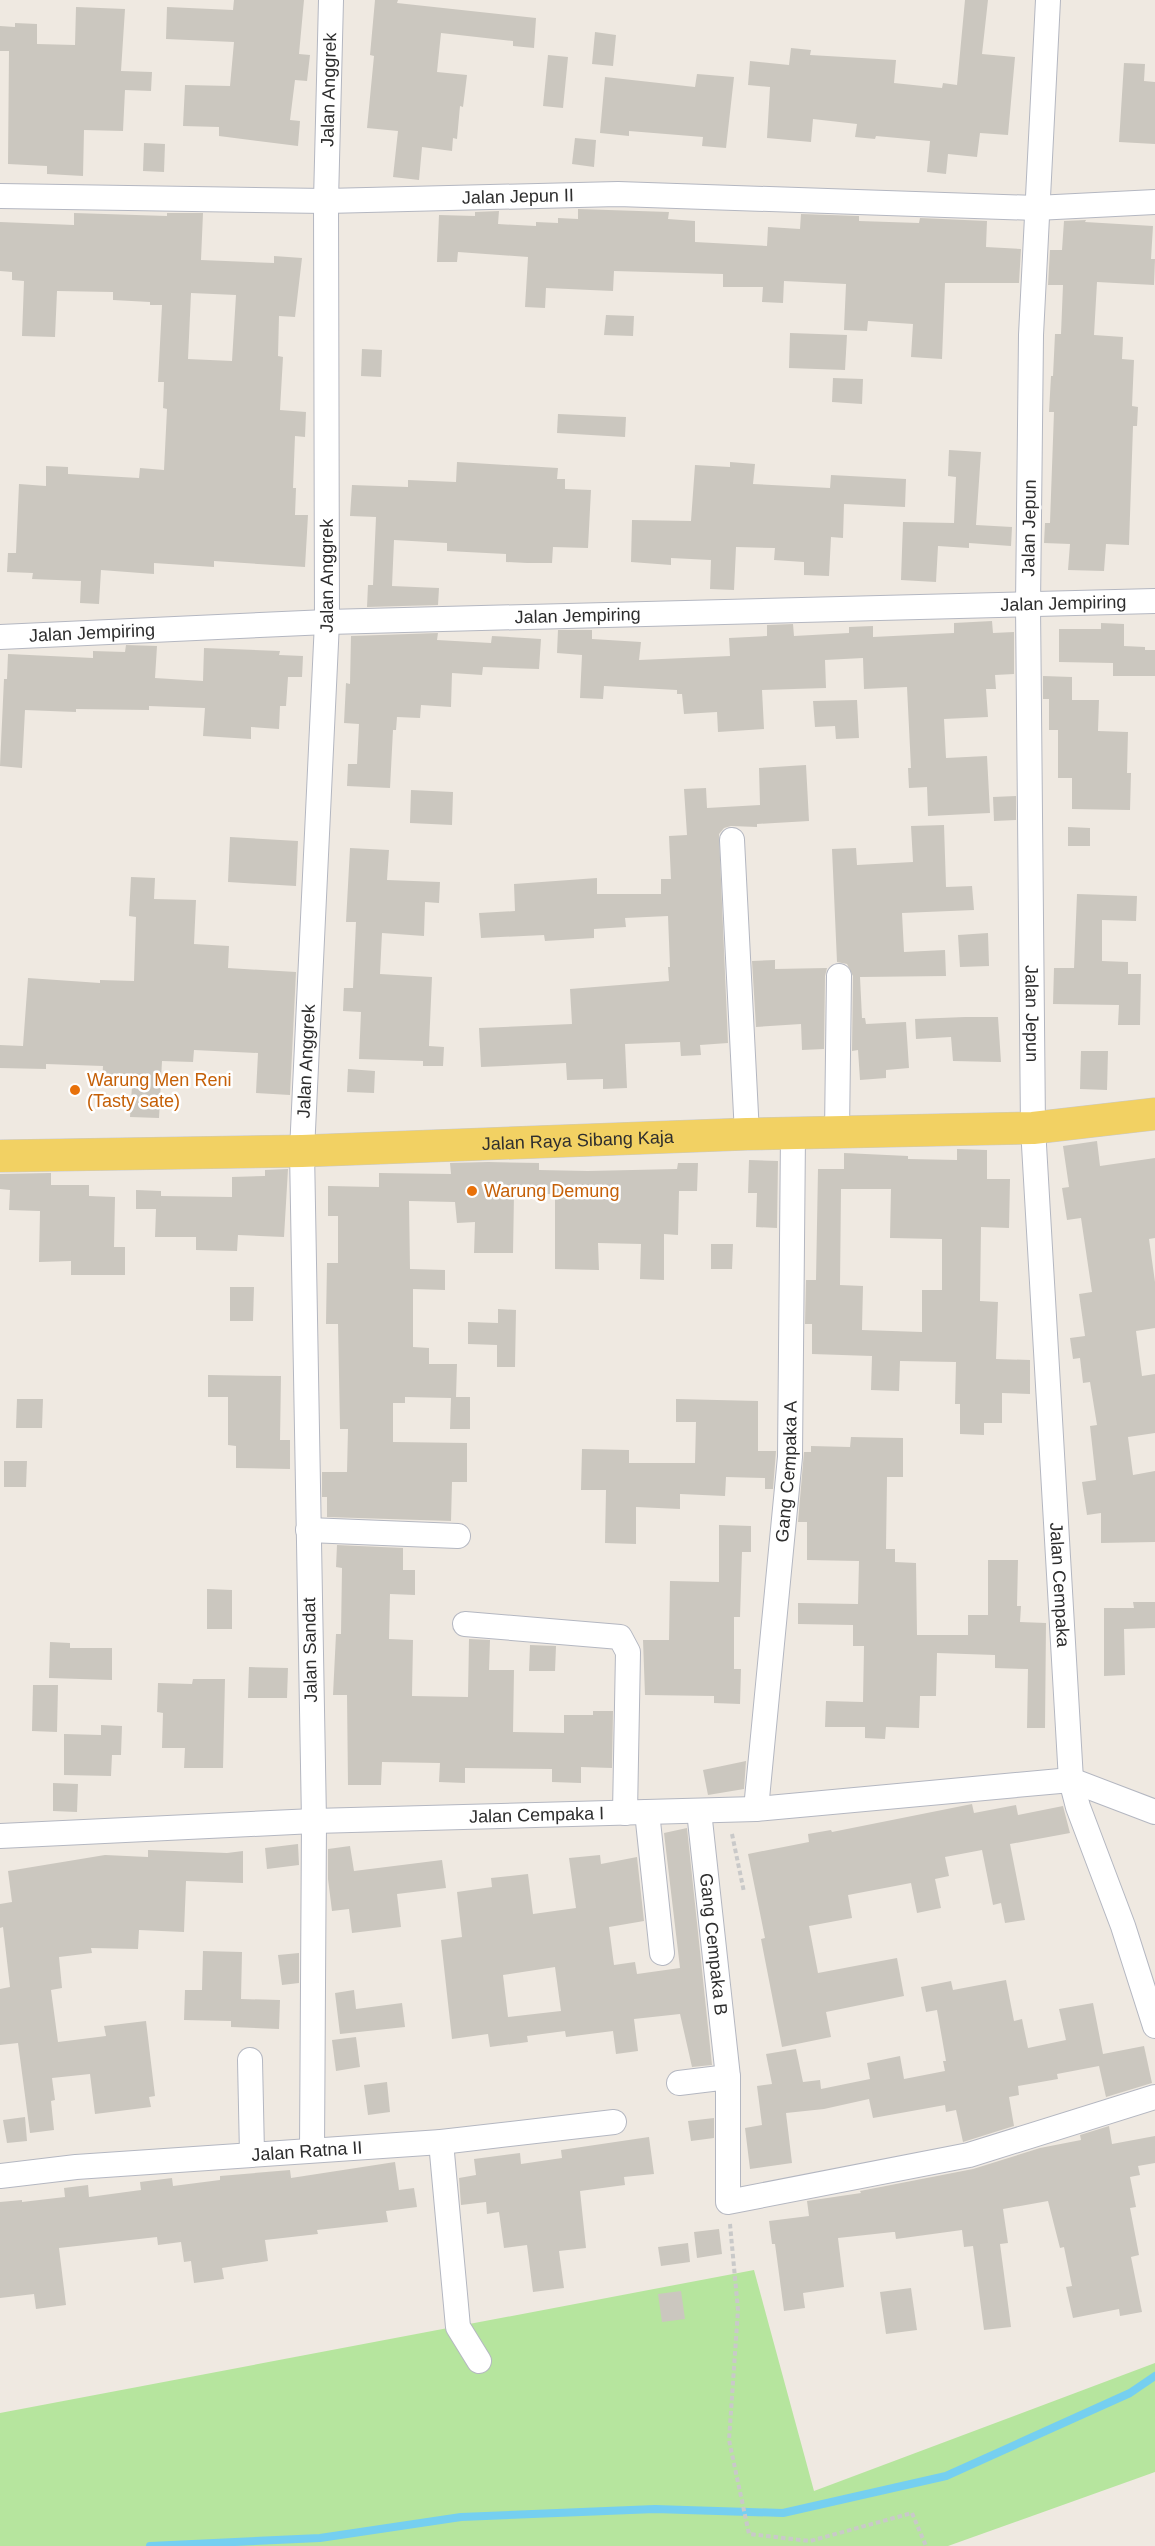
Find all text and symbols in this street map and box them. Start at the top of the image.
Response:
street label: Jalan Anggrek [317,31,340,147]
street label: Jalan Jepun II [462,185,574,208]
street label: Jalan Jepun [1018,479,1040,577]
street label: Jalan Anggrek [317,518,337,633]
street label: Jalan Jempiring [1000,592,1127,615]
street label: Jalan Jempiring [514,604,641,627]
street label: Jalan Jempiring [28,620,155,646]
street label: Jalan Jepun [1021,965,1042,1062]
street label: Jalan Anggrek [294,1003,319,1119]
place label: Warung Men Reni (Tasty sate) [87,1070,231,1111]
marker: Warung Men Reni (Tasty sate) [68,1083,82,1097]
street label: Jalan Raya Sibang Kaja [481,1127,675,1154]
place label: Warung Demung [484,1181,619,1201]
marker: Warung Demung [465,1184,479,1198]
street label: Gang Cempaka A [772,1400,801,1543]
street label: Jalan Cempaka [1046,1522,1073,1649]
street label: Jalan Sandat [299,1597,321,1703]
street label: Jalan Cempaka I [469,1803,604,1827]
street label: Gang Cempaka B [696,1872,731,2016]
street label: Jalan Ratna II [251,2137,363,2165]

